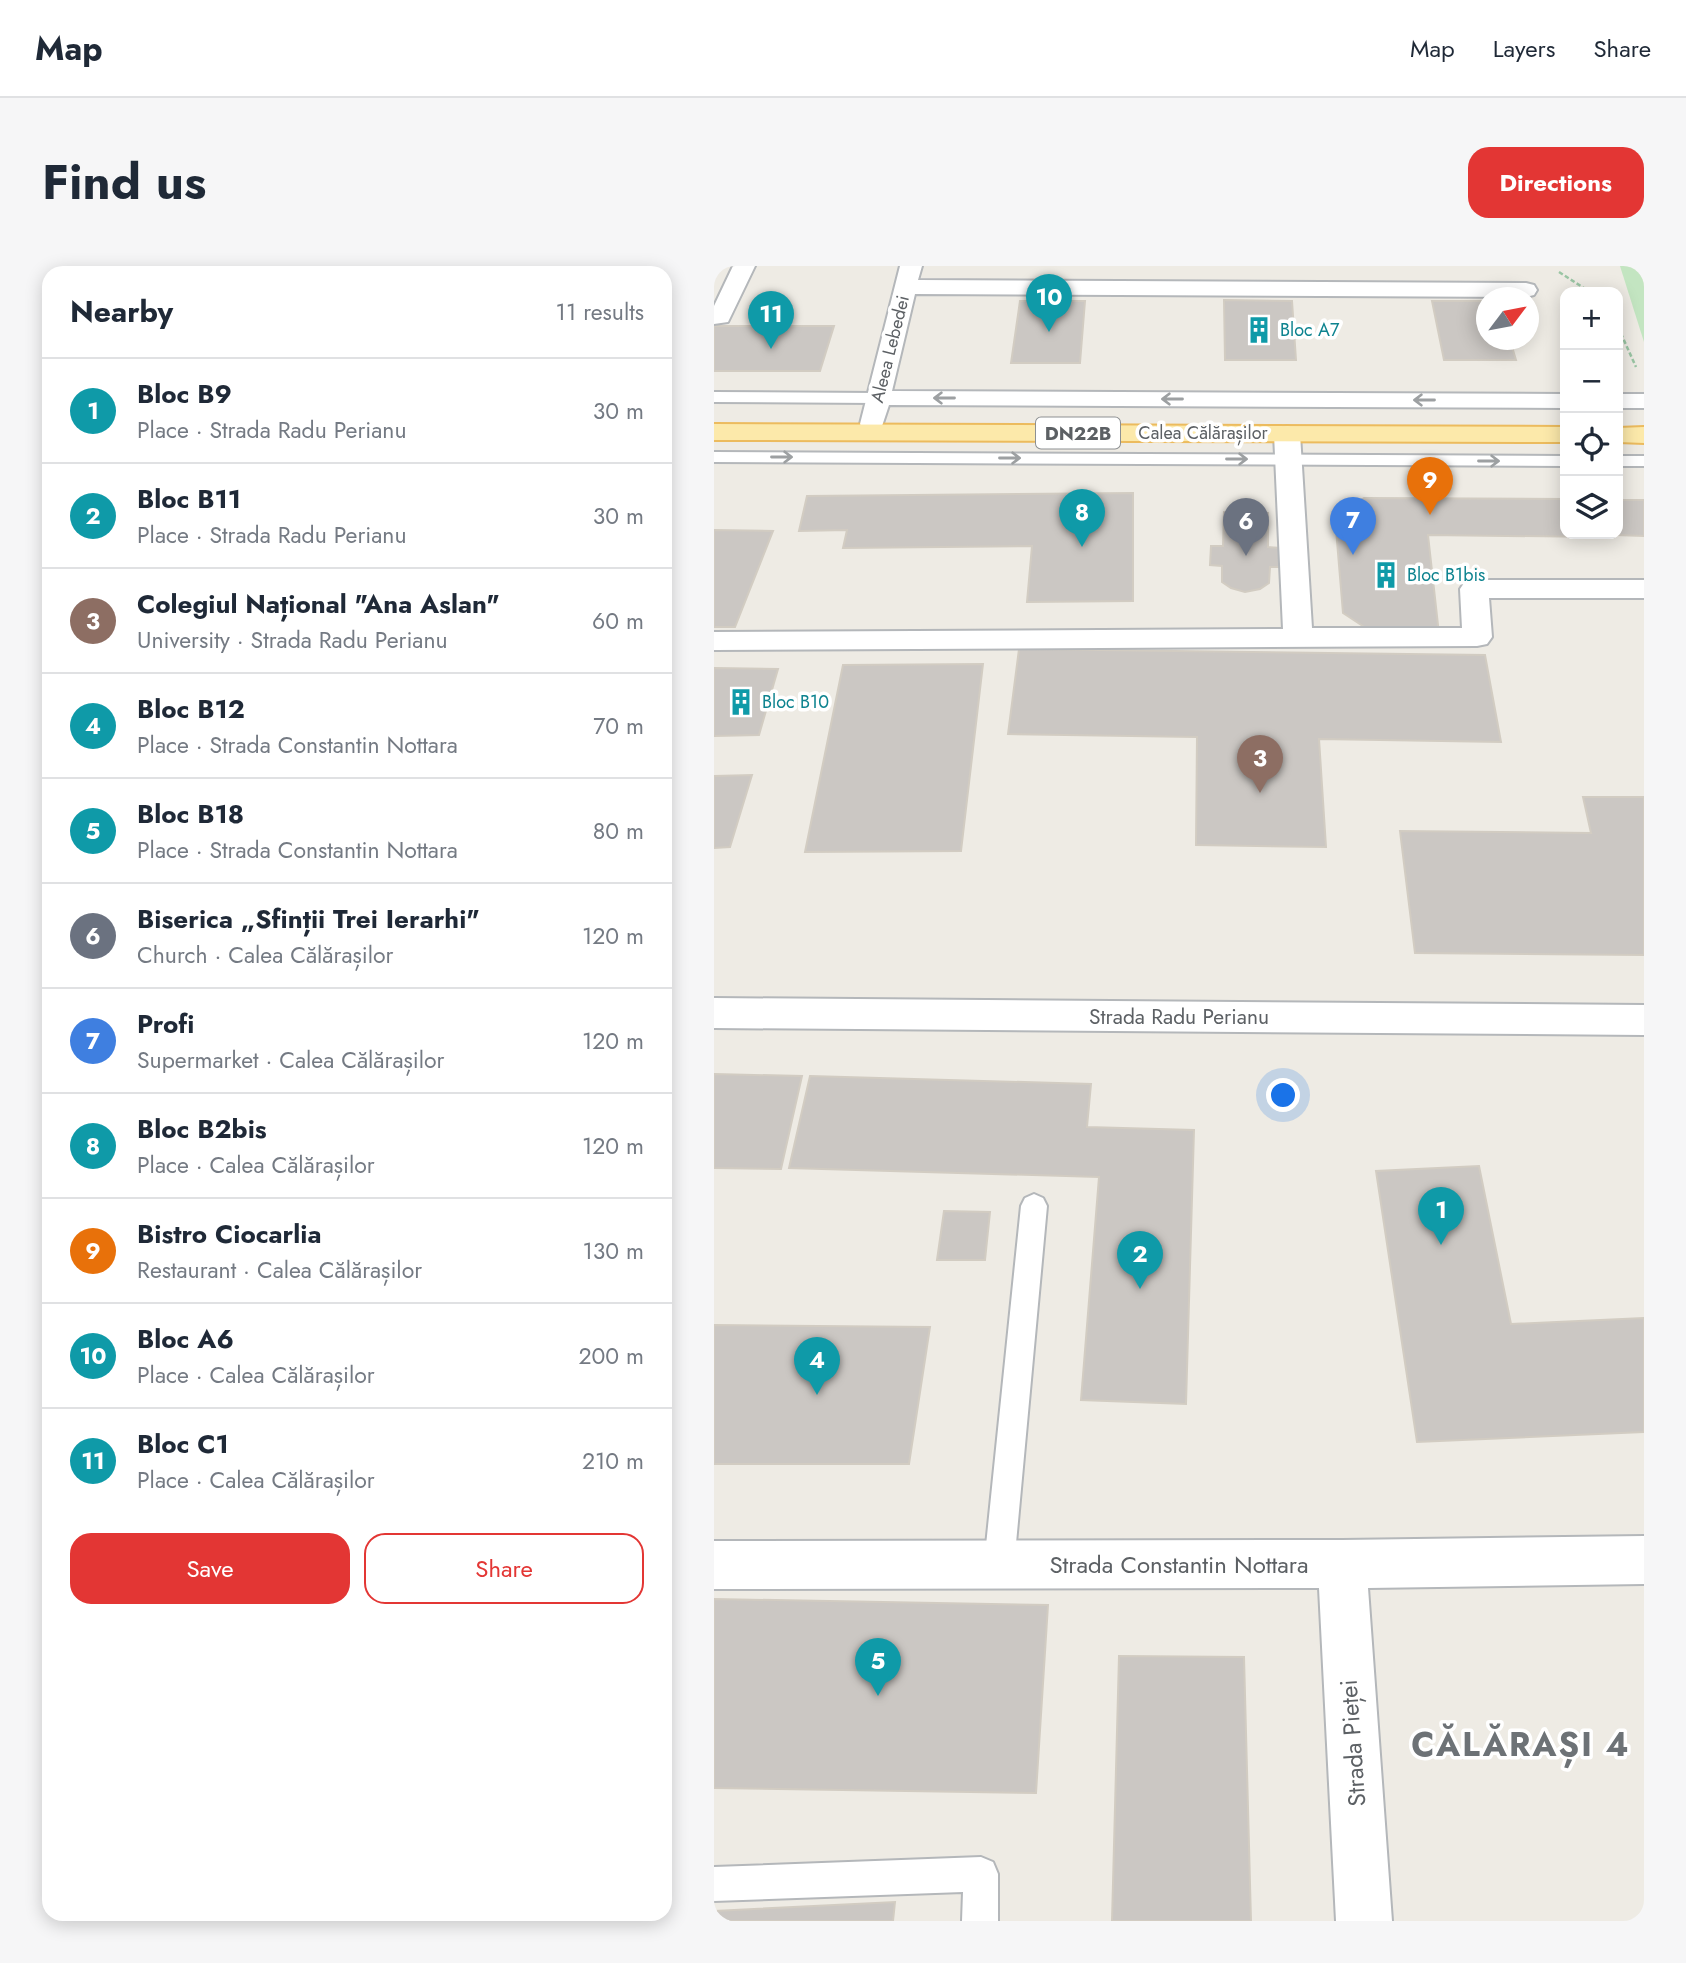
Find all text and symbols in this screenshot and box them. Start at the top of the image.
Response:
text: Map [35,25,103,72]
text: Map [1410,31,1455,66]
text: Layers [1493,31,1555,66]
text: Share [1593,31,1651,66]
text: Find us [42,147,206,217]
button: Directions [1468,147,1644,218]
pin: 10 [1026,274,1072,332]
north arrow [1476,287,1539,350]
map controls [1560,287,1623,539]
button: + [1560,287,1623,350]
text: Nearby [70,290,173,333]
pin: 11 [748,291,794,349]
street label: Aleea Lebedei [864,293,916,405]
text: 11 results [556,295,644,329]
building icon: Bloc A7 [1244,315,1274,345]
place label: Bloc A7 [1280,317,1340,343]
button: − [1560,350,1623,413]
text: Bloc B9 [137,375,232,413]
one-way arrow [933,391,956,405]
one-way arrow [1160,392,1183,406]
one-way arrow [1412,393,1435,407]
text: 1 [87,394,99,428]
text: 30 m [593,394,644,428]
text: Place · Strada Radu Perianu [137,413,407,447]
button: locate [1560,413,1623,476]
road number: DN22B [1036,418,1120,448]
street label: Calea Călărașilor [1138,420,1268,446]
one-way arrow [770,450,793,464]
one-way arrow [998,451,1021,465]
one-way arrow [1225,452,1248,466]
one-way arrow [1477,454,1500,467]
pin: 9 [1407,457,1453,515]
button: layers [1560,476,1623,539]
text: Bloc B11 [137,480,241,518]
pin: 8 [1059,489,1105,547]
pin: 7 [1330,497,1376,555]
pin: 6 [1223,498,1269,556]
text: 2 [85,499,101,533]
text: 30 m [593,499,644,533]
text: Place · Strada Radu Perianu [137,518,407,552]
building icon: Bloc B1bis [1371,560,1401,590]
place label: Bloc B1bis [1407,562,1485,588]
text: Colegiul Național "Ana Aslan" [137,585,500,623]
text: 3 [86,604,100,638]
text: 60 m [592,604,644,638]
text: University · Strada Radu Perianu [137,623,448,657]
building icon: Bloc B10 [726,687,756,717]
place label: Bloc B10 [762,689,829,715]
text: Bloc B12 [137,690,245,728]
text: 4 [85,709,101,743]
text: 70 m [593,709,644,743]
text: Place · Strada Constantin Nottara [137,728,458,762]
pin: 3 [1237,735,1283,793]
text: Bloc B18 [137,795,244,833]
text: 5 [86,814,100,848]
text: 80 m [593,814,644,848]
text: Place · Strada Constantin Nottara [137,833,458,867]
text: Biserica „Sfinții Trei Ierarhi" [137,900,480,938]
text: 6 [85,919,101,953]
text: 120 m [582,919,644,953]
text: Church · Calea Călărașilor [137,938,393,972]
street label: Strada Radu Perianu [1089,1002,1269,1032]
text: Profi [137,1005,194,1043]
text: 7 [86,1024,100,1058]
text: 120 m [582,1024,644,1058]
text: Supermarket · Calea Călărașilor [137,1043,444,1077]
your location [1266,1078,1300,1112]
text: Bloc B2bis [137,1110,267,1148]
text: 8 [86,1129,100,1163]
text: 120 m [582,1129,644,1163]
text: Place · Calea Călărașilor [137,1148,375,1182]
pin: 1 [1418,1187,1464,1245]
text: Bistro Ciocarlia [137,1215,322,1253]
pin: 2 [1117,1231,1163,1289]
text: 9 [85,1234,101,1268]
text: 130 m [582,1234,644,1268]
text: Restaurant · Calea Călărașilor [137,1253,422,1287]
text: Bloc A6 [137,1320,234,1358]
pin: 4 [794,1337,840,1395]
text: 10 [80,1339,106,1373]
text: 200 m [578,1339,644,1373]
text: Place · Calea Călărașilor [137,1358,375,1392]
text: Bloc C1 [137,1425,229,1463]
text: 11 [81,1444,105,1478]
text: 210 m [582,1444,644,1478]
text: Place · Calea Călărașilor [137,1463,375,1497]
button: Save [70,1533,350,1604]
button: Share [364,1533,644,1604]
street label: Strada Constantin Nottara [1049,1547,1309,1582]
pin: 5 [855,1638,901,1696]
street label: Strada Pieței [1331,1678,1374,1808]
district label: CĂLĂRAȘI 4 [1411,1721,1631,1769]

